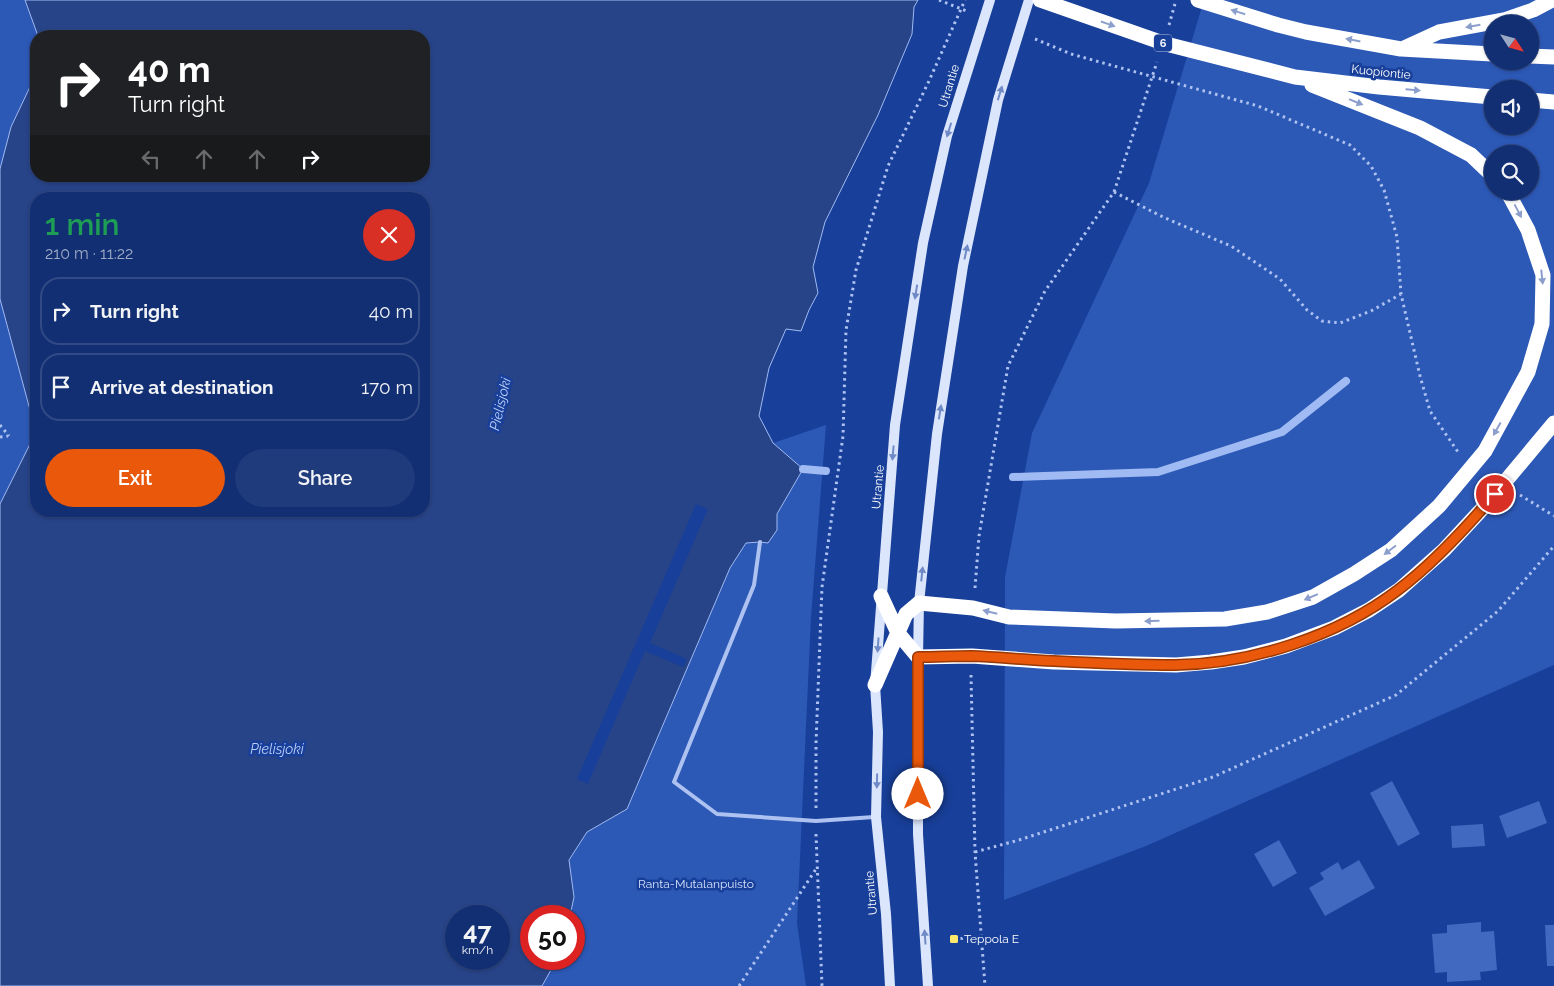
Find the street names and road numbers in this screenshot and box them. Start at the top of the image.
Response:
road number: 6 [1154,34,1172,52]
street label: Kuopiontie [1351,62,1411,82]
street label: Utrantie [936,63,962,109]
street label: Utrantie [869,464,887,510]
street label: Utrantie [862,870,880,916]

